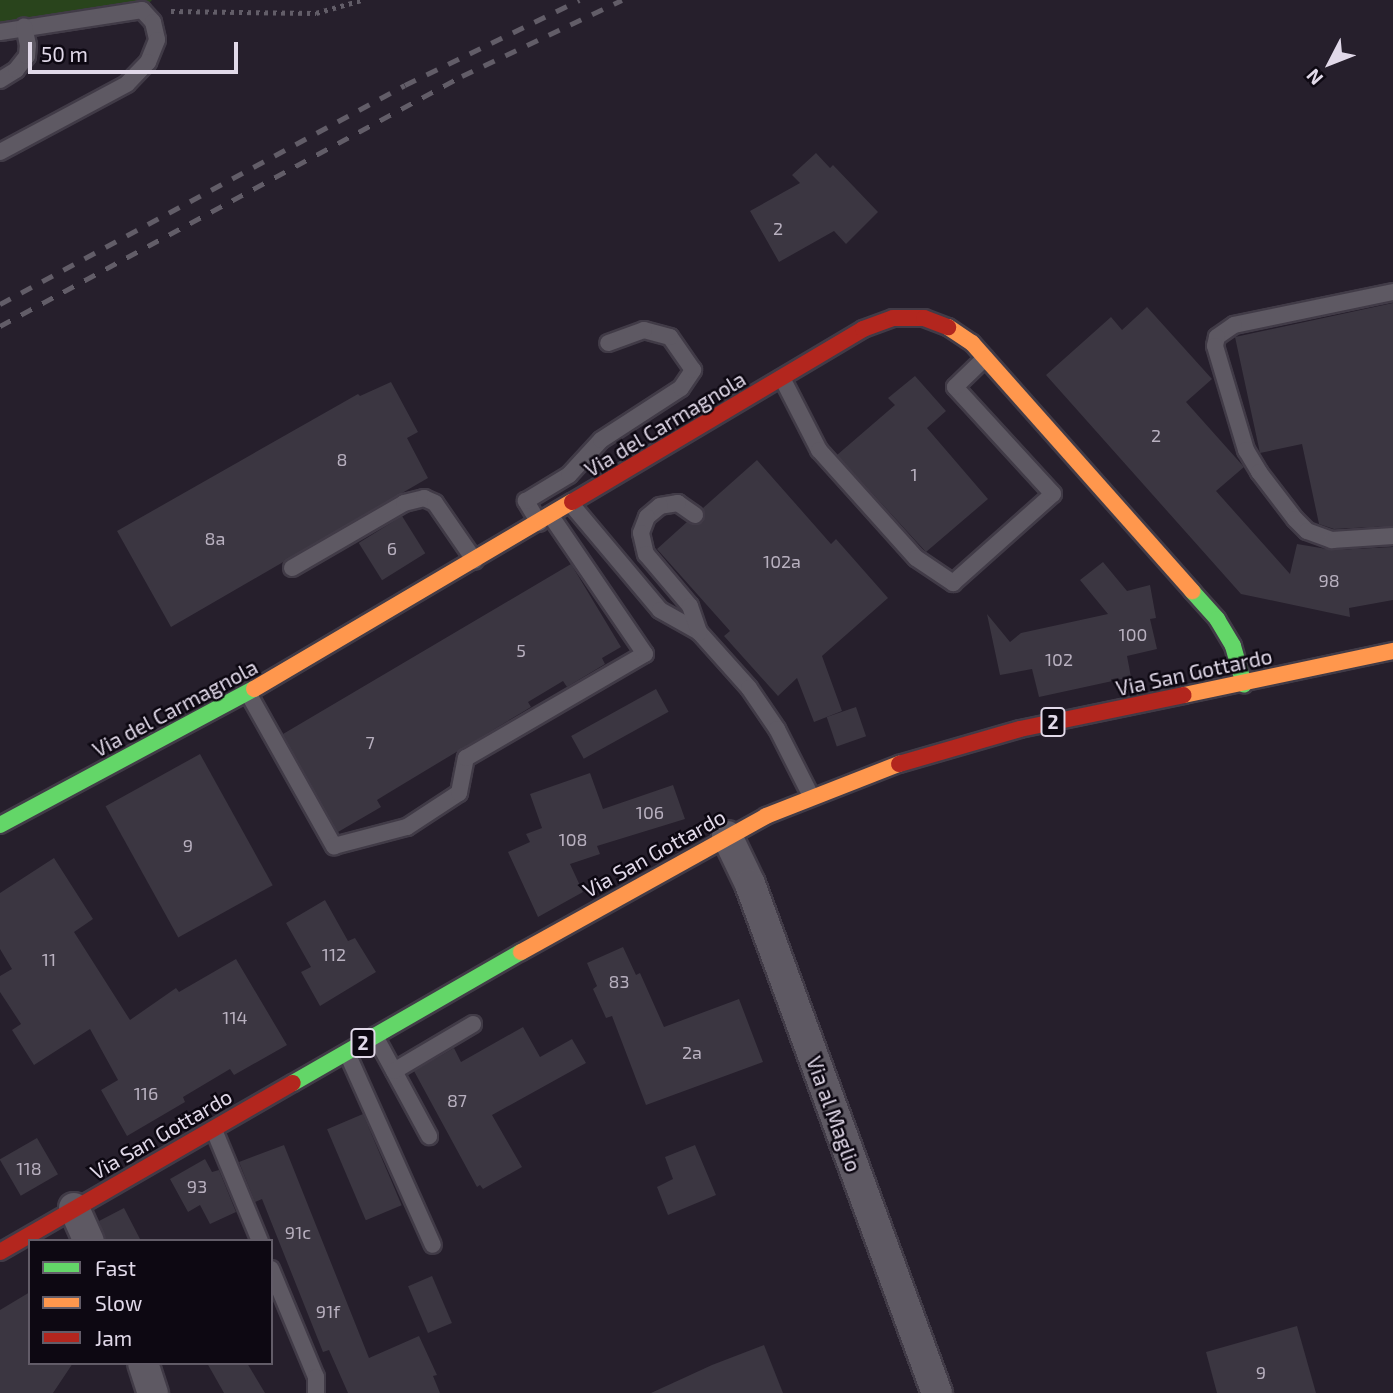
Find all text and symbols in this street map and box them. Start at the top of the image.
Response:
scale bar [32,28,242,72]
north arrow [1295,28,1365,98]
text: 50 m [41,41,88,66]
text: N [1301,65,1327,90]
house number: 2 [773,217,783,239]
street label: Via del Carmagnola [580,366,750,482]
house number: 2 [1151,424,1161,446]
house number: 8 [337,448,347,470]
house number: 1 [910,463,918,485]
house number: 8a [205,527,225,549]
house number: 6 [387,537,397,559]
house number: 102a [763,550,801,572]
house number: 98 [1318,569,1340,591]
house number: 100 [1119,623,1147,645]
house number: 5 [516,639,526,661]
street label: Via San Gottardo [1114,643,1274,701]
house number: 102 [1045,648,1073,670]
street label: Via del Carmagnola [88,654,262,762]
road number: 2 [1039,706,1067,737]
house number: 7 [365,731,375,753]
house number: 106 [636,801,664,823]
street label: Via San Gottardo [578,803,730,903]
house number: 108 [559,828,587,850]
house number: 9 [183,834,193,856]
house number: 112 [322,943,346,965]
house number: 11 [42,948,56,970]
house number: 83 [609,970,629,992]
house number: 114 [222,1006,248,1028]
road number: 2 [349,1028,377,1058]
house number: 2a [682,1041,702,1063]
street label: Via al Maglio [801,1053,867,1175]
house number: 116 [134,1082,158,1104]
street label: Via San Gottardo [86,1083,236,1185]
house number: 87 [447,1089,467,1111]
house number: 118 [16,1157,42,1179]
house number: 93 [187,1175,207,1197]
house number: 91c [285,1221,311,1243]
legend [28,1239,273,1365]
text: Fast [95,1255,136,1280]
text: Slow [95,1290,142,1315]
house number: 91f [316,1300,340,1322]
text: Jam [95,1325,132,1350]
house number: 9 [1256,1361,1266,1383]

